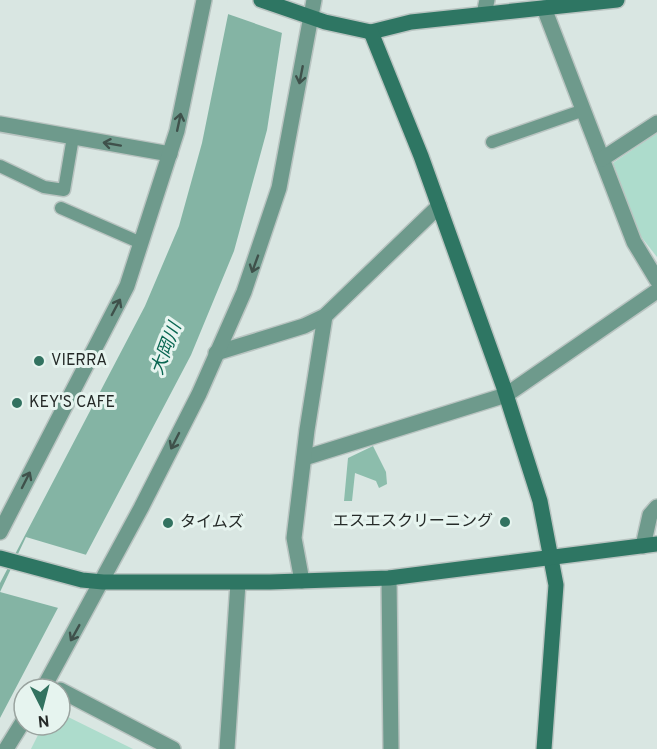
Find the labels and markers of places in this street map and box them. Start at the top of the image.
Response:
place label: VIERRA [51,351,107,371]
marker: VIERRA [32,354,46,368]
place label: KEY'S CAFE [29,393,115,413]
marker: KEY'S CAFE [10,396,24,410]
place label: エスエスクリーニング [333,512,493,532]
place label: タイムズ [180,513,244,533]
marker: エスエスクリーニング [498,515,512,529]
marker: タイムズ [161,516,175,530]

